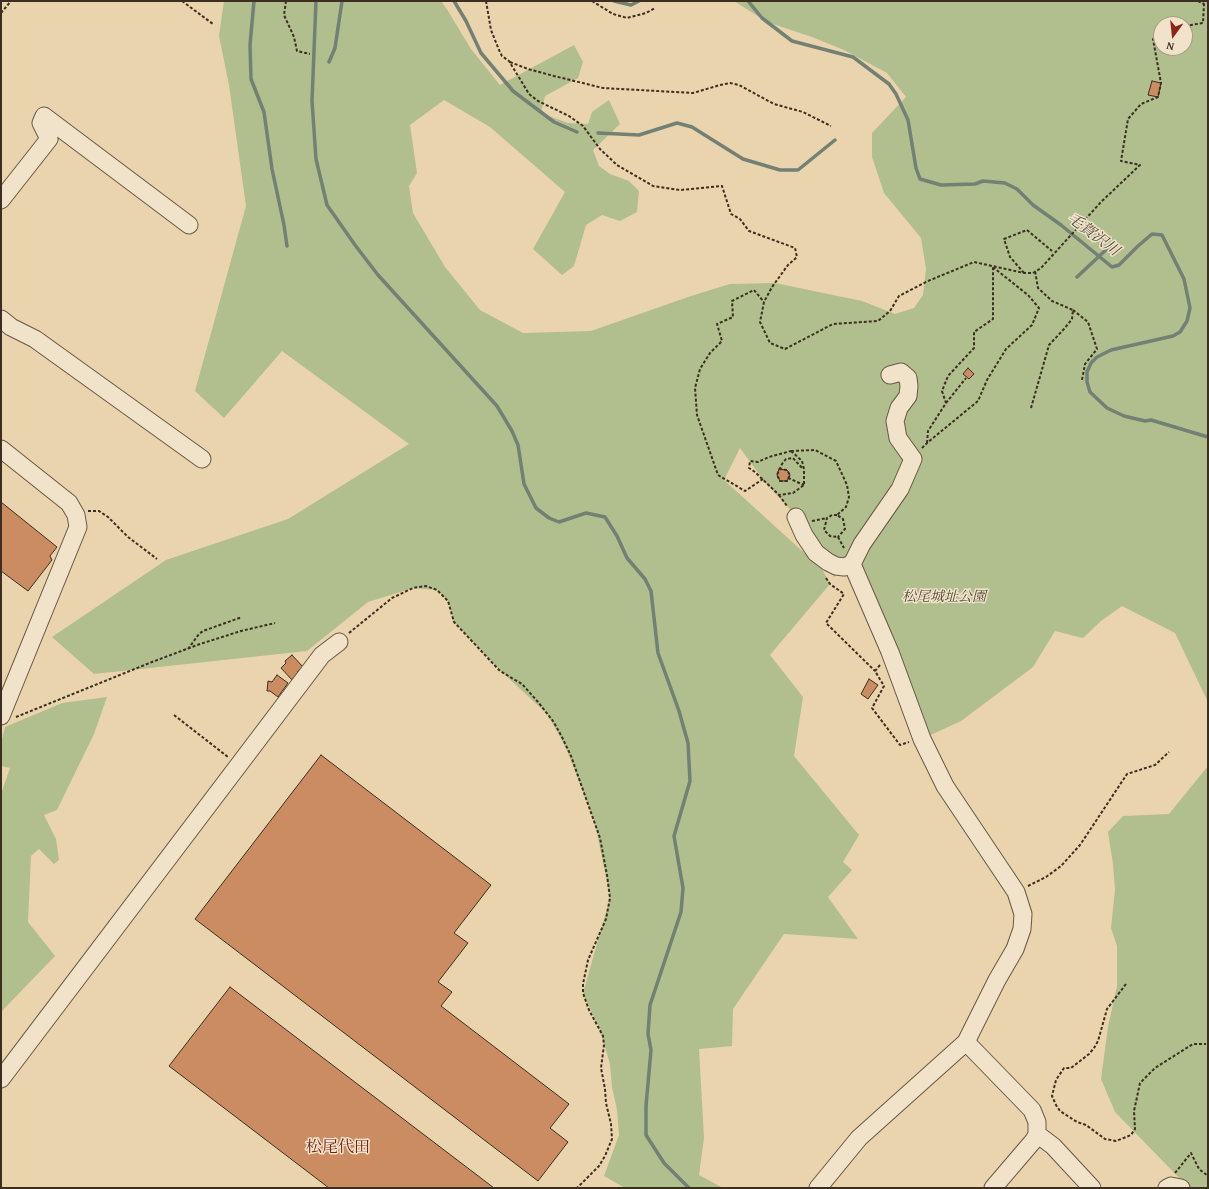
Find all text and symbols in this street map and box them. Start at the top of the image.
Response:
north arrow [1153,16,1193,56]
text: N [1165,38,1176,55]
water label: 毛賀沢川 [1064,210,1122,260]
park label: 松尾城址公園 [902,589,986,605]
district label: 松尾代田 [306,1138,370,1158]

